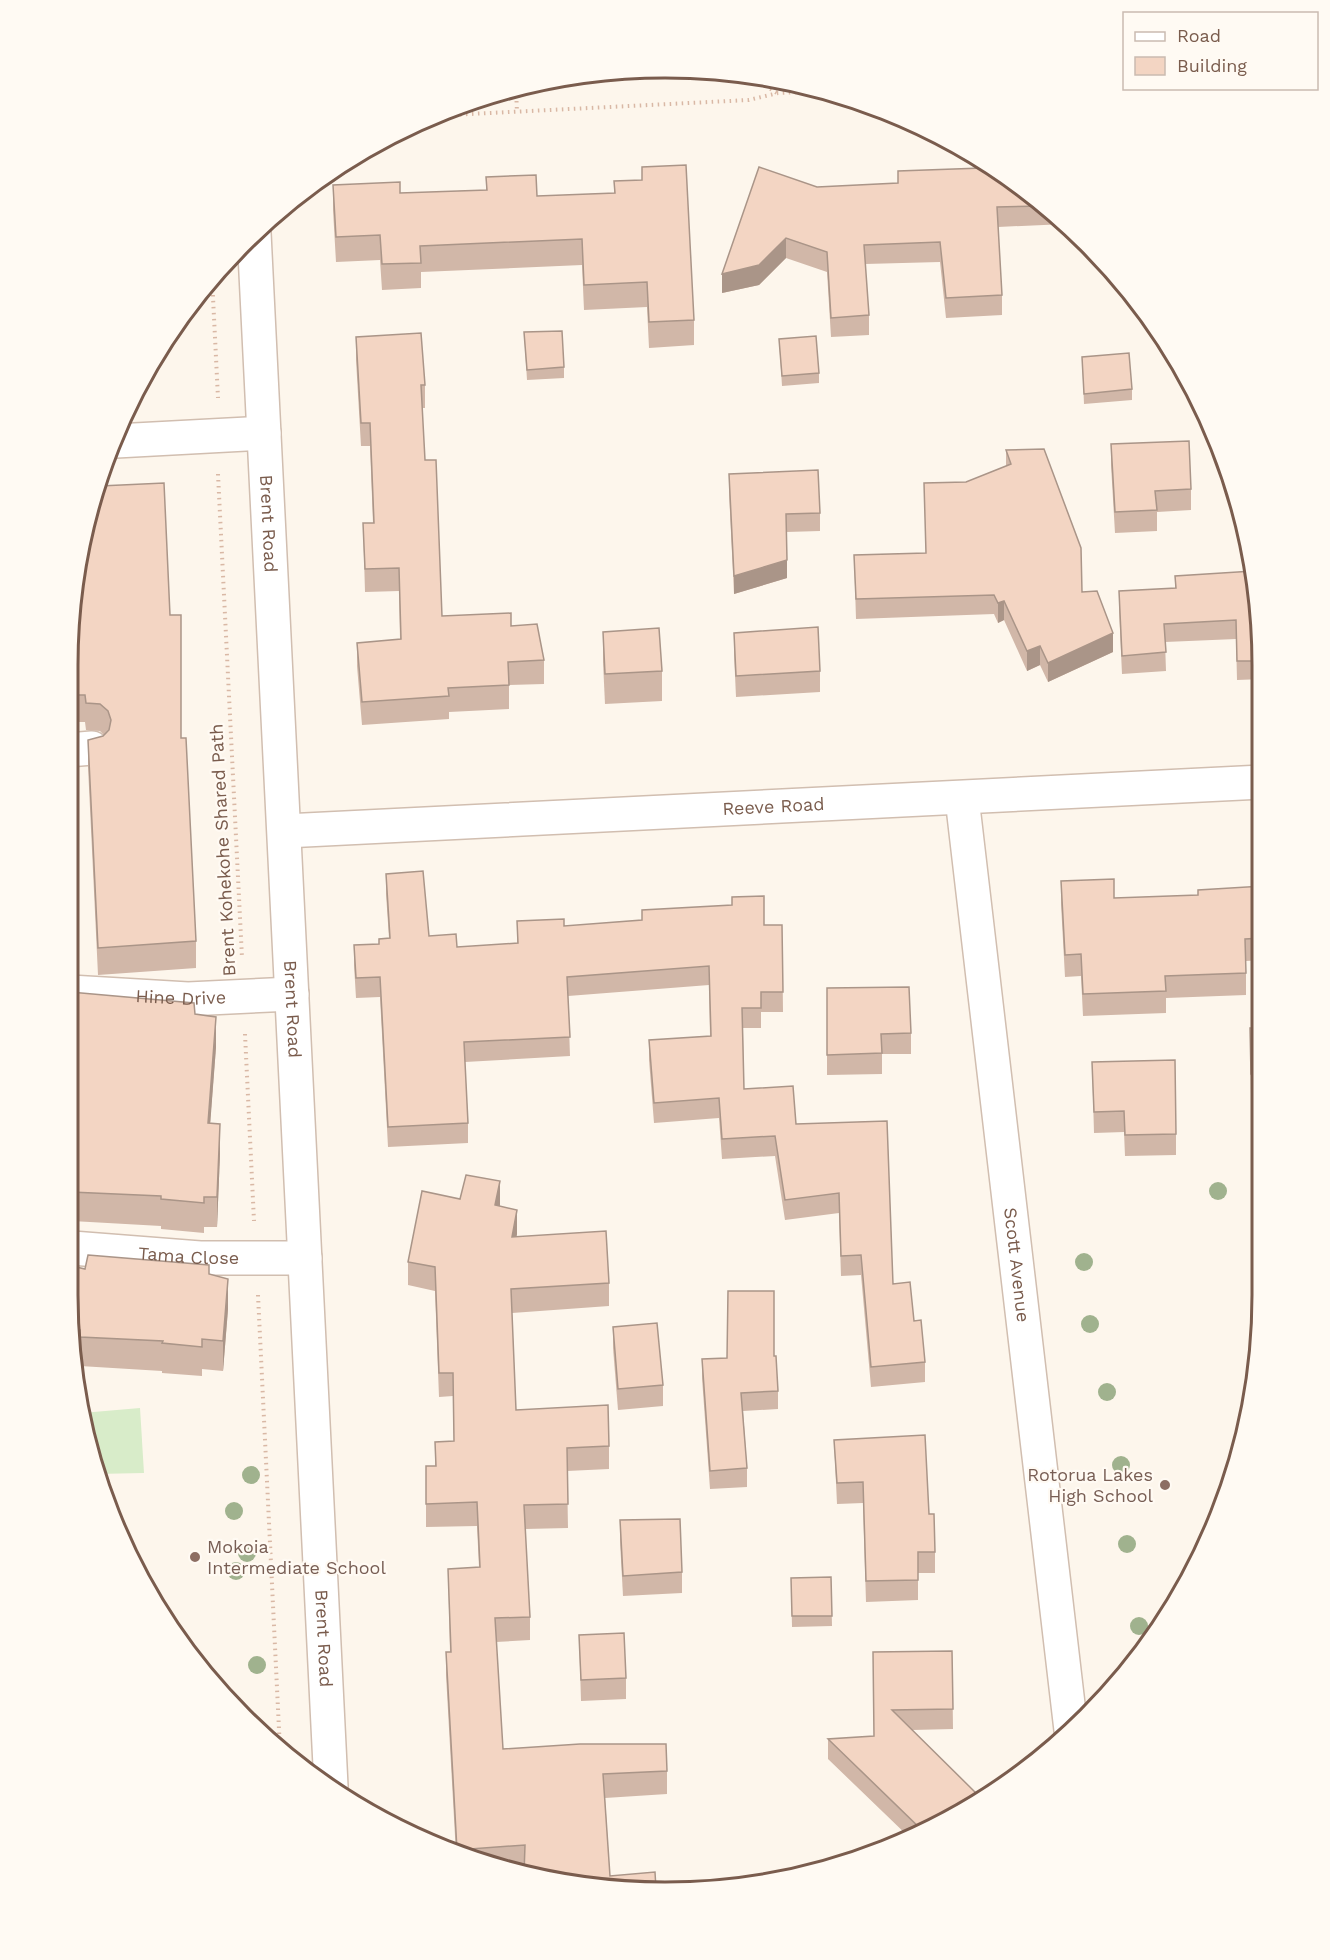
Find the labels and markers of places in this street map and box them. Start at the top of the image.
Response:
place label: Rotorua Lakes High School [1027,1464,1153,1506]
marker: Rotorua Lakes High School [1158,1478,1172,1492]
place label: Mokoia Intermediate School [207,1536,386,1578]
marker: Mokoia Intermediate School [188,1550,202,1564]

